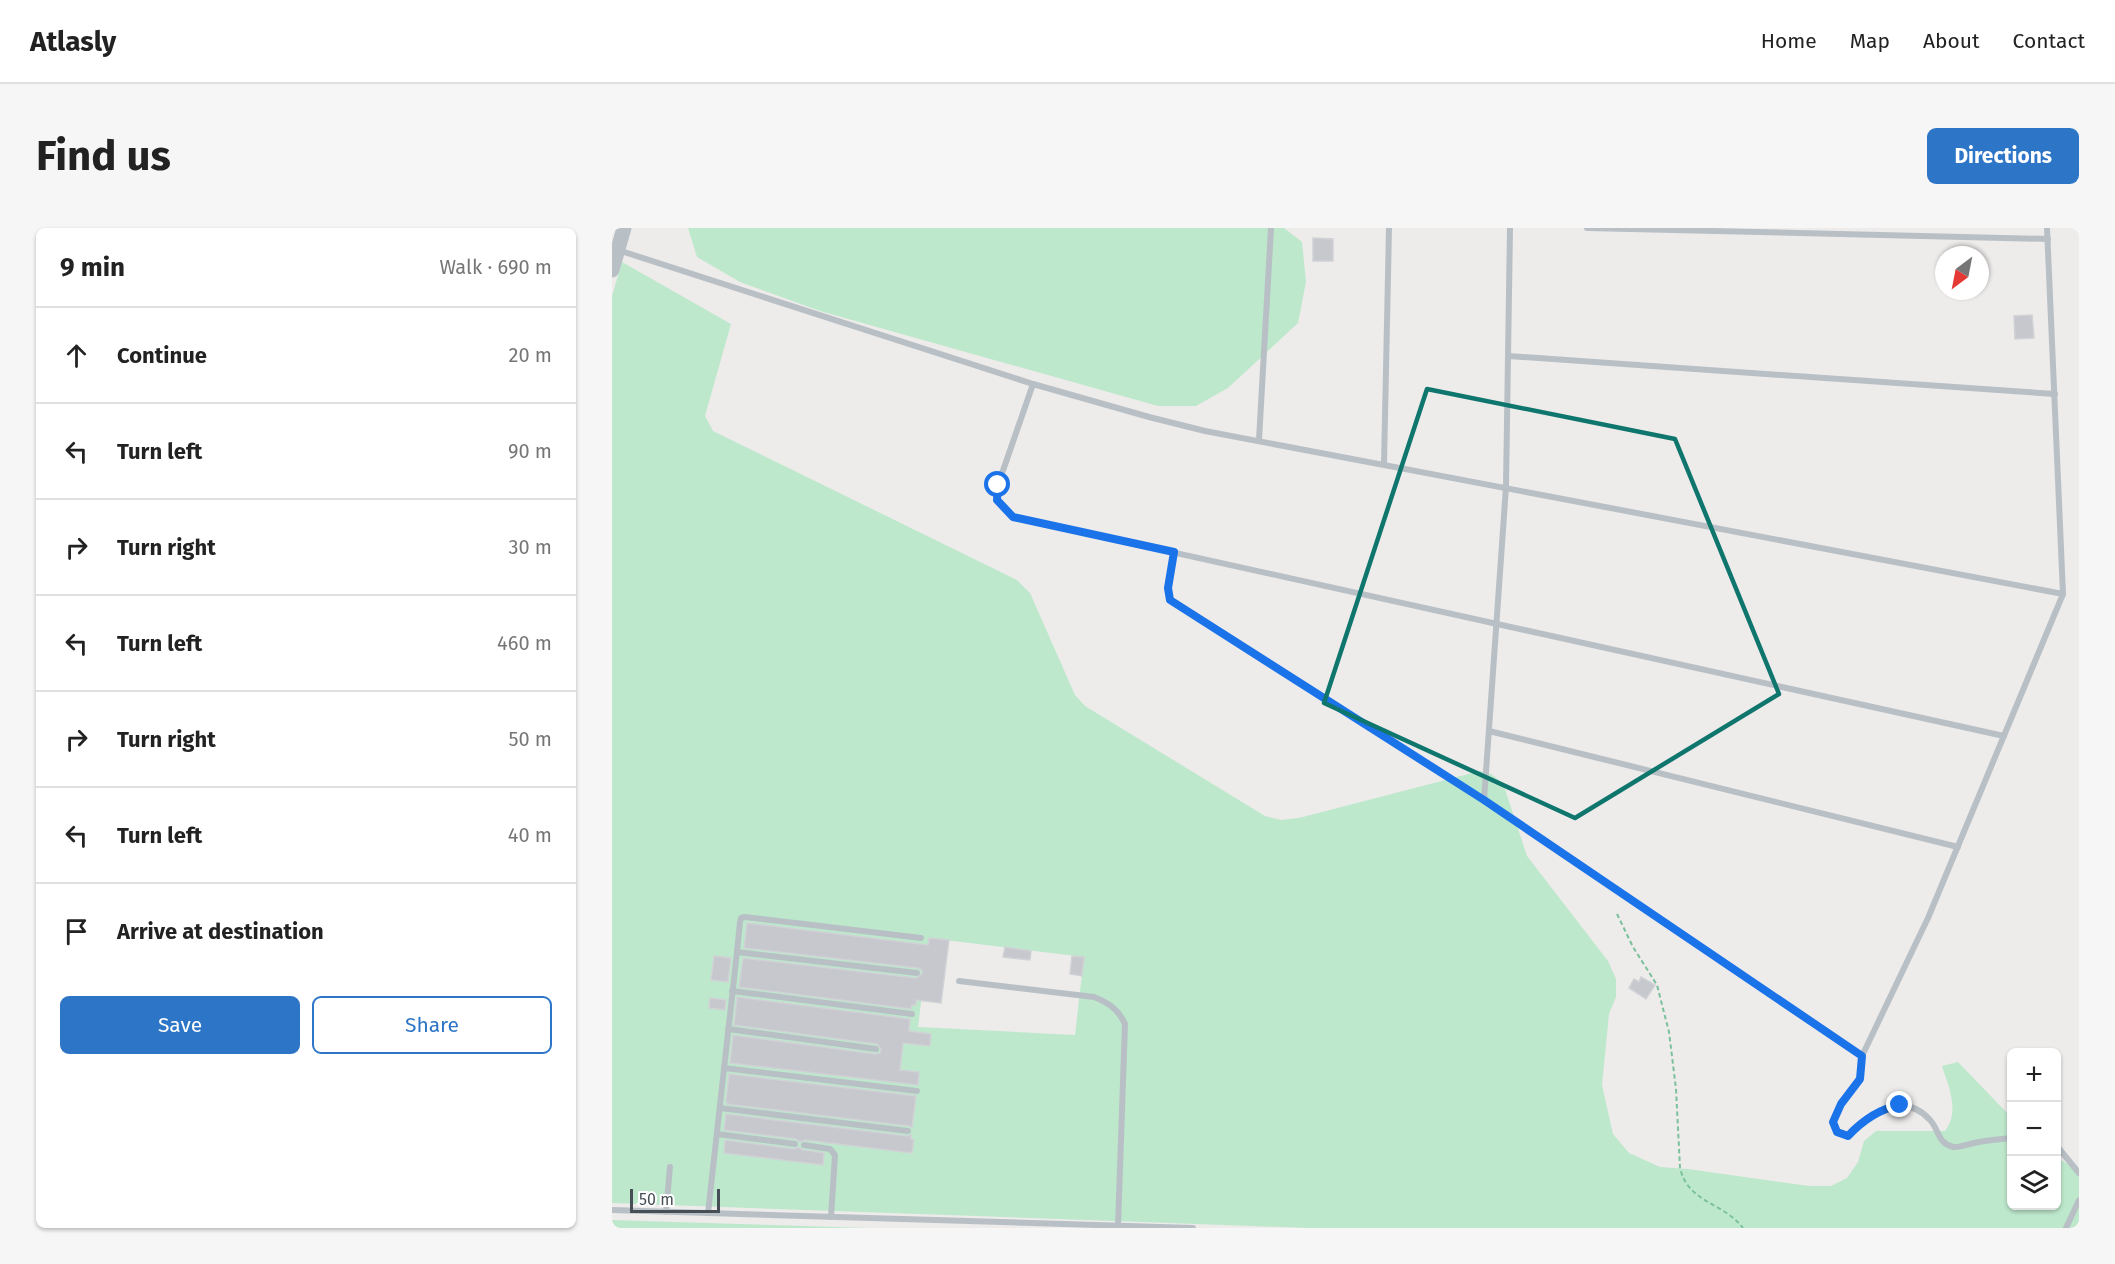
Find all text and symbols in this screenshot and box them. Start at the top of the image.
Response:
text: Atlasly [30,25,116,58]
text: Home [1761,28,1817,54]
text: Map [1850,28,1890,54]
text: About [1923,28,1980,54]
text: Contact [2013,28,2085,54]
button: Directions [1927,128,2079,184]
text: Find us [36,131,171,181]
north arrow [1935,246,1989,300]
text: 9 min [60,252,125,283]
text: Walk · 690 m [439,255,552,279]
icon: ahead [60,339,93,372]
text: Continue [117,342,207,369]
text: 20 m [509,343,552,367]
icon: left [60,435,93,468]
text: Turn left [117,438,202,465]
text: 90 m [508,439,552,463]
route start [984,471,1010,497]
icon: right [60,531,93,564]
text: Turn right [117,534,216,561]
text: 30 m [508,535,552,559]
icon: left [60,627,93,660]
text: Turn left [117,630,202,657]
text: 460 m [497,631,552,655]
icon: right [60,723,93,756]
text: Turn right [117,726,216,753]
text: 50 m [508,727,552,751]
icon: left [60,819,93,852]
text: Turn left [117,822,202,849]
text: 40 m [508,823,552,847]
icon: arrive [60,915,93,948]
text: Arrive at destination [117,918,324,945]
button: Save [60,996,300,1054]
button: Share [312,996,552,1054]
map controls [2007,1048,2061,1210]
button: + [2007,1048,2061,1102]
route end [1886,1091,1912,1117]
button: − [2007,1102,2061,1156]
button: layers [2007,1156,2061,1210]
scale bar [630,1186,720,1214]
text: 50 m [639,1190,674,1209]

